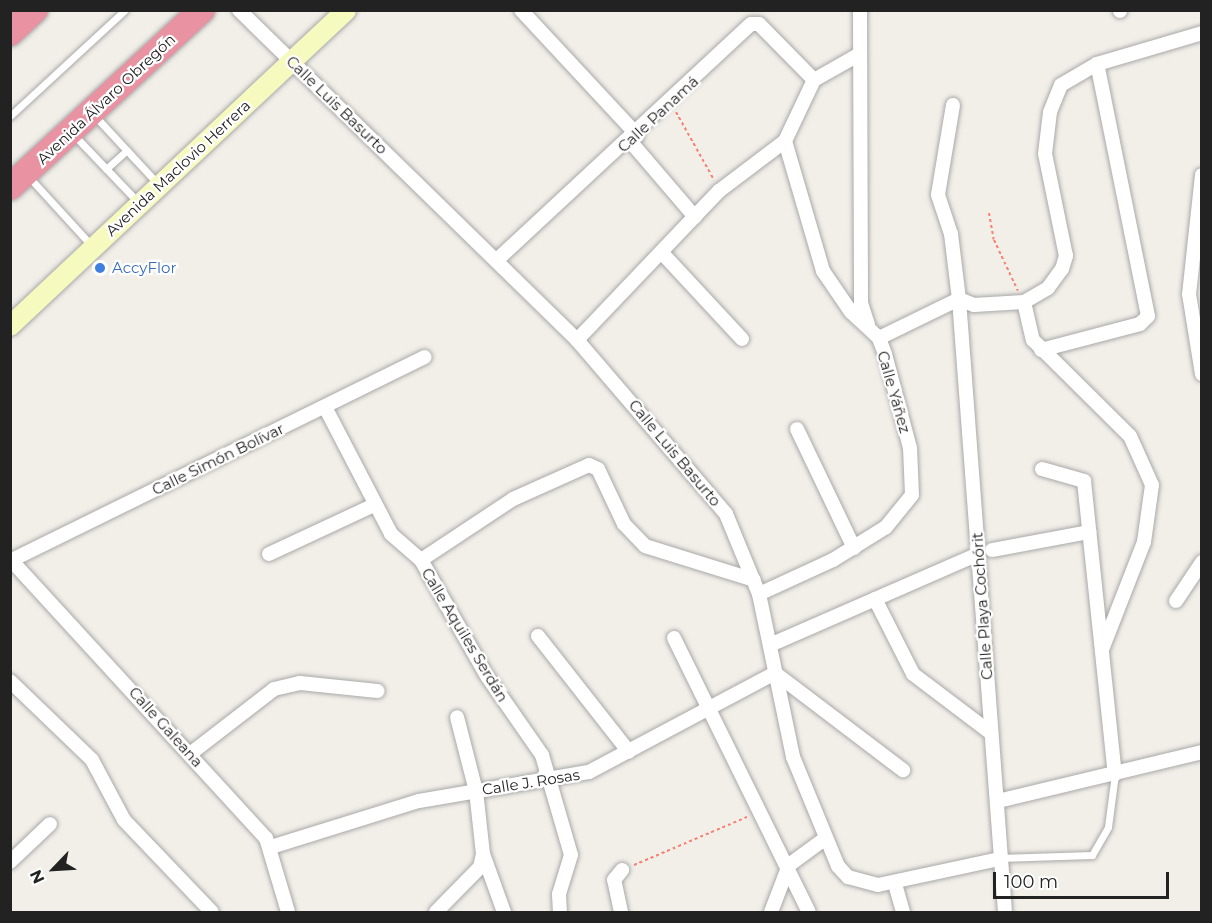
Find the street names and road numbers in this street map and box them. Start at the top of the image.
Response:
street label: Avenida Álvaro Obregón [33,30,179,168]
street label: Calle Luis Basurto [283,52,391,158]
street label: Calle Panamá [614,72,702,156]
street label: Avenida Maclovio Herrera [102,96,254,240]
street label: Calle Yáñez [874,349,914,435]
street label: Calle Luis Basurto [625,396,725,510]
street label: Calle Simón Bolívar [149,419,287,499]
street label: Calle Playa Cochórit [968,532,996,680]
street label: Calle Aquiles Serdán [418,565,512,705]
street label: Calle Galeana [125,683,207,771]
street label: Calle J. Rosas [481,765,581,799]

